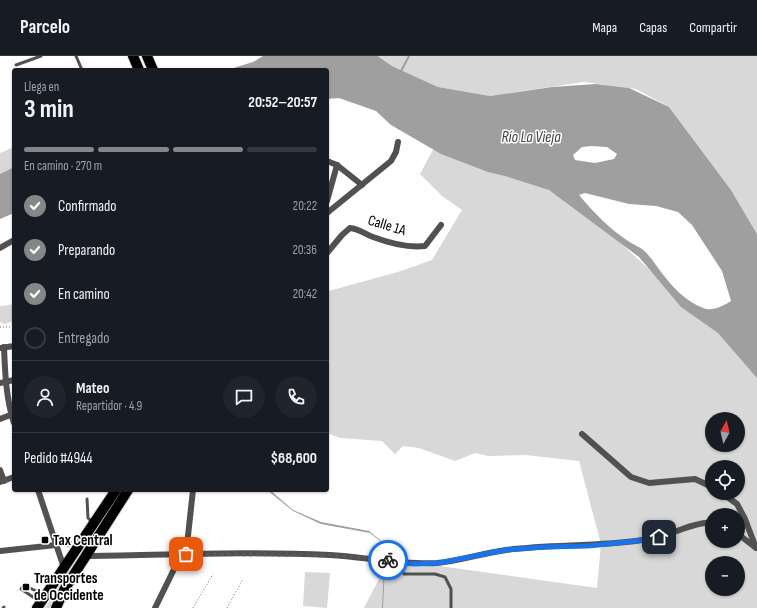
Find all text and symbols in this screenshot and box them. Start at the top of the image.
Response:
text: Parcelo [20,16,70,39]
text: Mapa [592,19,617,36]
text: Capas [639,19,667,36]
text: Compartir [689,19,737,36]
text: Llega en [24,79,59,95]
text: 20:52–20:57 [248,93,317,112]
text: 3 min [24,94,74,125]
water label: Río La Vieja [501,128,561,147]
text: En camino · 270 m [24,158,102,174]
icon: check [24,195,46,217]
text: Confirmado [58,197,117,216]
text: 20:22 [293,198,317,214]
street label: Calle 1A [366,211,409,240]
icon: check [24,239,46,261]
text: Preparando [58,241,115,260]
text: 20:36 [292,242,317,258]
icon: check [24,283,46,305]
text: En camino [58,285,110,304]
text: 20:42 [293,286,317,302]
text: Entregado [58,329,109,348]
button: person [24,376,66,418]
button: chat [223,376,265,418]
button: phone [275,376,317,418]
text: Mateo [76,379,109,398]
text: Repartidor · 4.9 [76,398,142,414]
north arrow [705,412,745,452]
map controls [705,412,745,596]
text: Pedido #4944 [24,449,93,468]
text: $68,600 [270,449,317,468]
button: locate [705,460,745,500]
button: + [705,508,745,548]
pin [642,520,676,554]
icon: home [648,526,670,548]
place label: Tax Central [53,531,113,550]
marker: Tax Central [40,535,50,545]
pin [169,537,203,571]
courier [368,540,408,580]
icon: bag [175,543,197,565]
icon: bike [377,549,399,571]
button: − [705,556,745,596]
place label: Transportes de Occidente [34,569,104,605]
marker: Transportes de Occidente [21,582,31,592]

